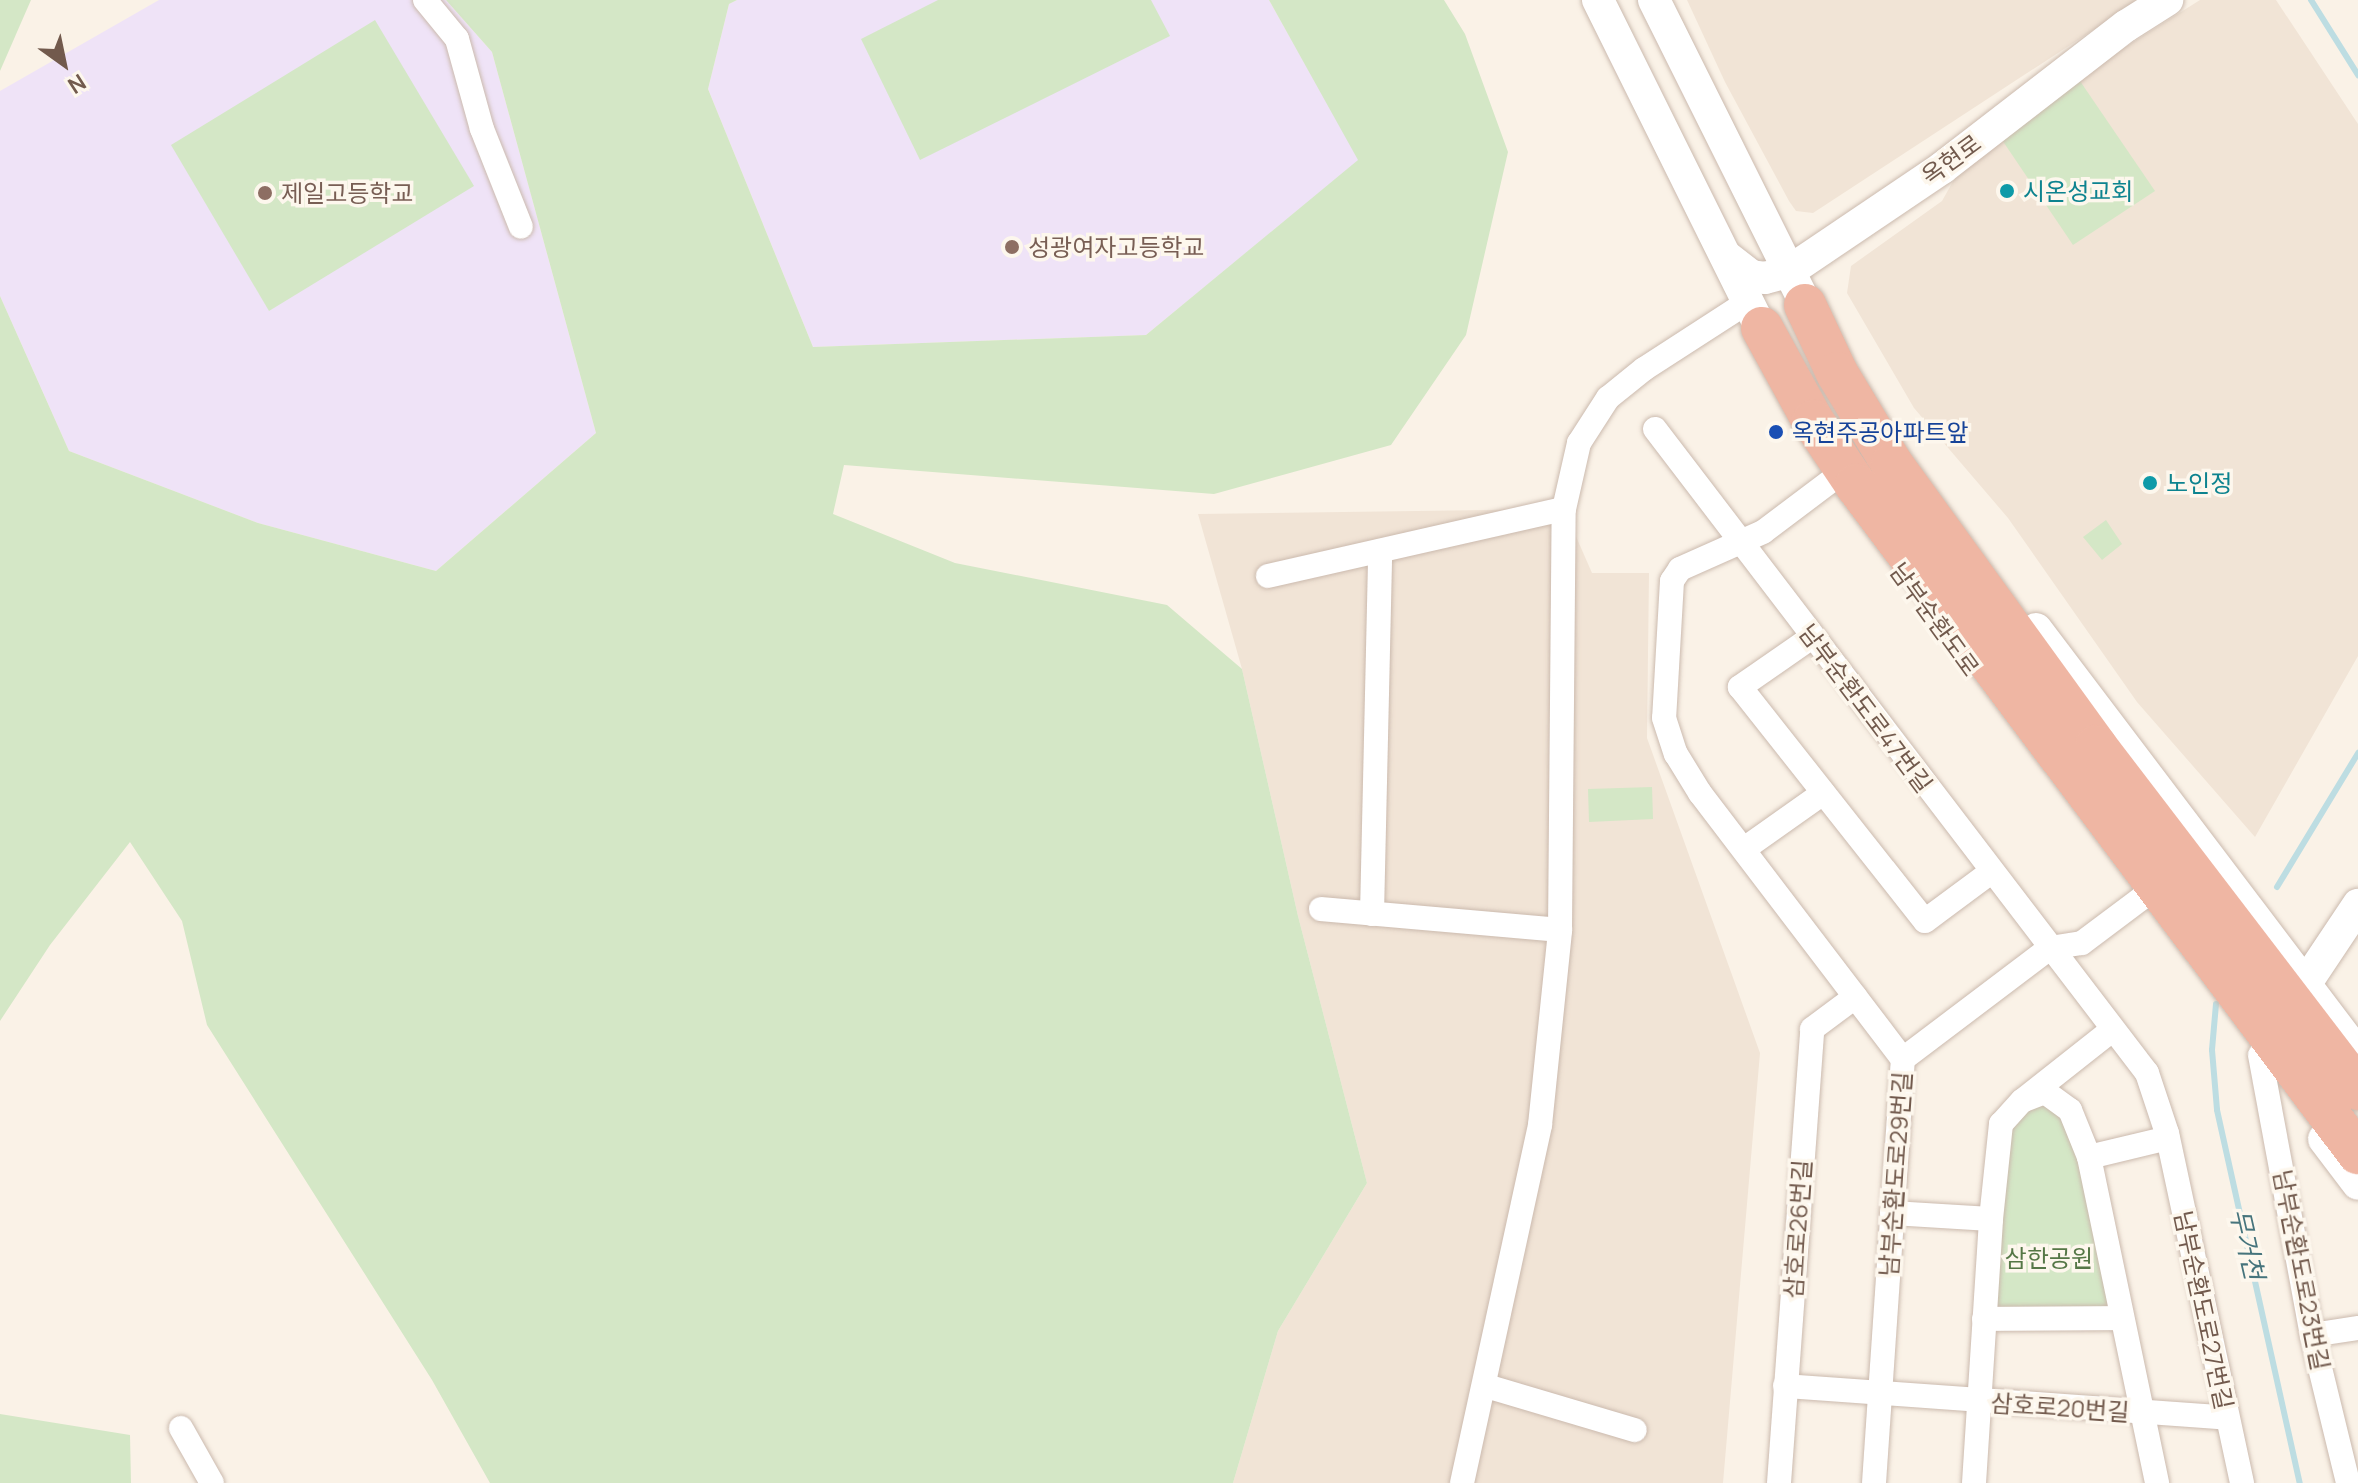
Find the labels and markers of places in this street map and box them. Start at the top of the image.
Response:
place label: 시온성교회 [2023,177,2133,205]
place label: 제일고등학교 [281,179,413,207]
marker: 시온성교회 [1998,182,2016,200]
marker: 제일고등학교 [256,184,274,202]
place label: 성광여자고등학교 [1028,233,1205,261]
marker: 성광여자고등학교 [1003,238,1021,256]
place label: 옥현주공아파트앞 [1792,418,1969,446]
marker: 옥현주공아파트앞 [1767,423,1785,441]
place label: 노인정 [2166,469,2232,497]
marker: 노인정 [2141,474,2159,492]

